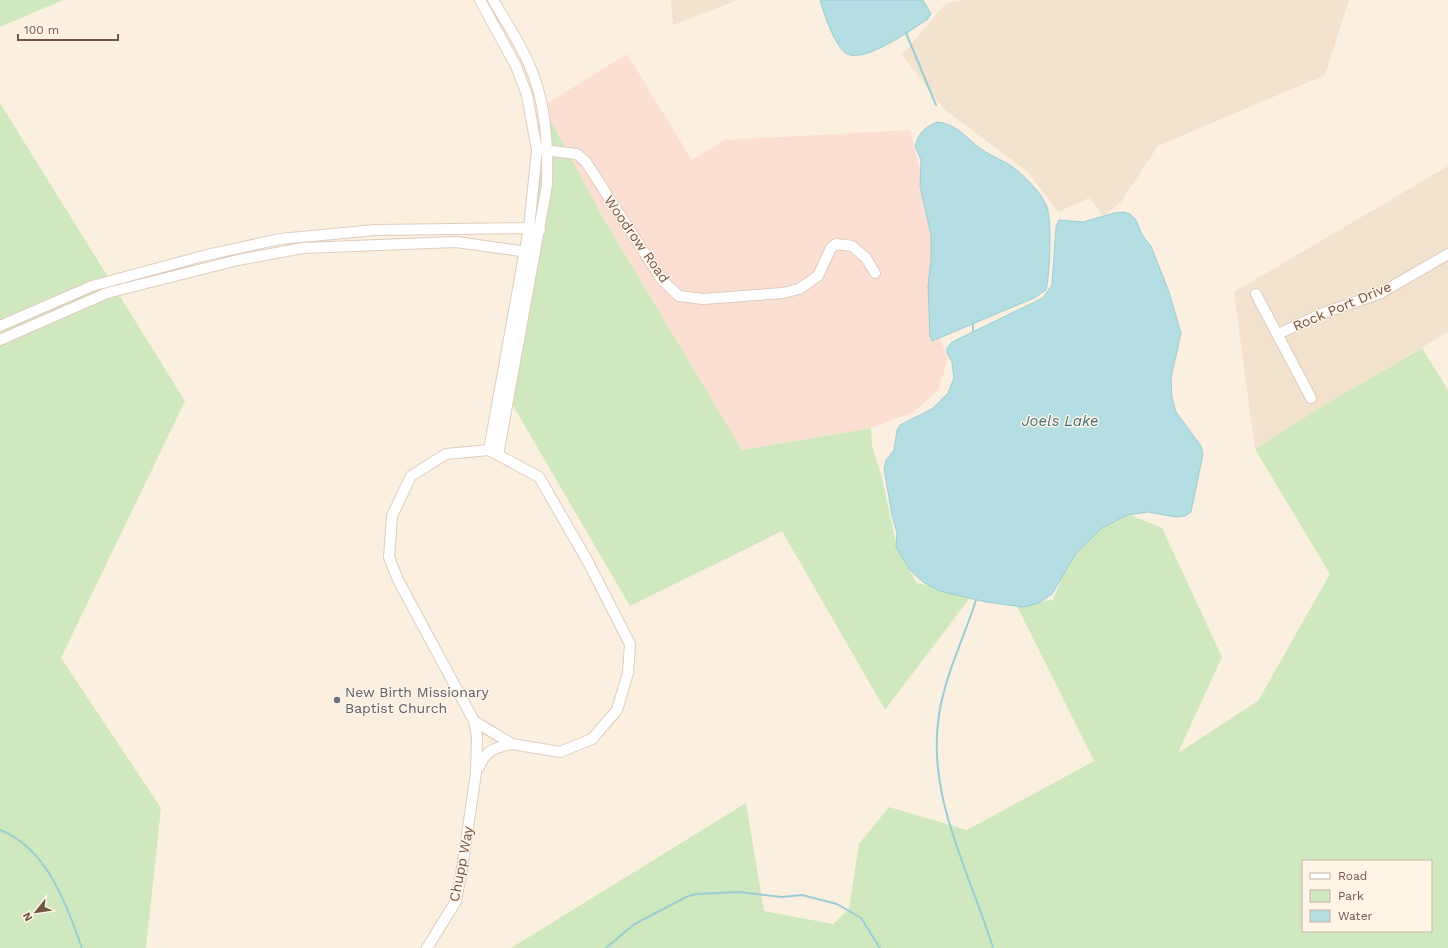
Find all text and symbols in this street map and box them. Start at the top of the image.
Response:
scale bar [18,16,118,42]
text: 100 m [24,23,59,37]
street label: Woodrow Road [601,192,673,286]
street label: Rock Port Drive [1290,278,1394,334]
water label: Joels Lake [1021,412,1099,430]
place label: New Birth Missionary Baptist Church [345,684,490,716]
marker: New Birth Missionary Baptist Church [332,695,342,705]
street label: Chupp Way [446,824,476,903]
legend [1302,860,1432,932]
text: Road [1338,869,1367,883]
text: Park [1338,889,1364,903]
north arrow [16,892,56,932]
text: Water [1338,909,1373,923]
text: N [20,910,35,924]

